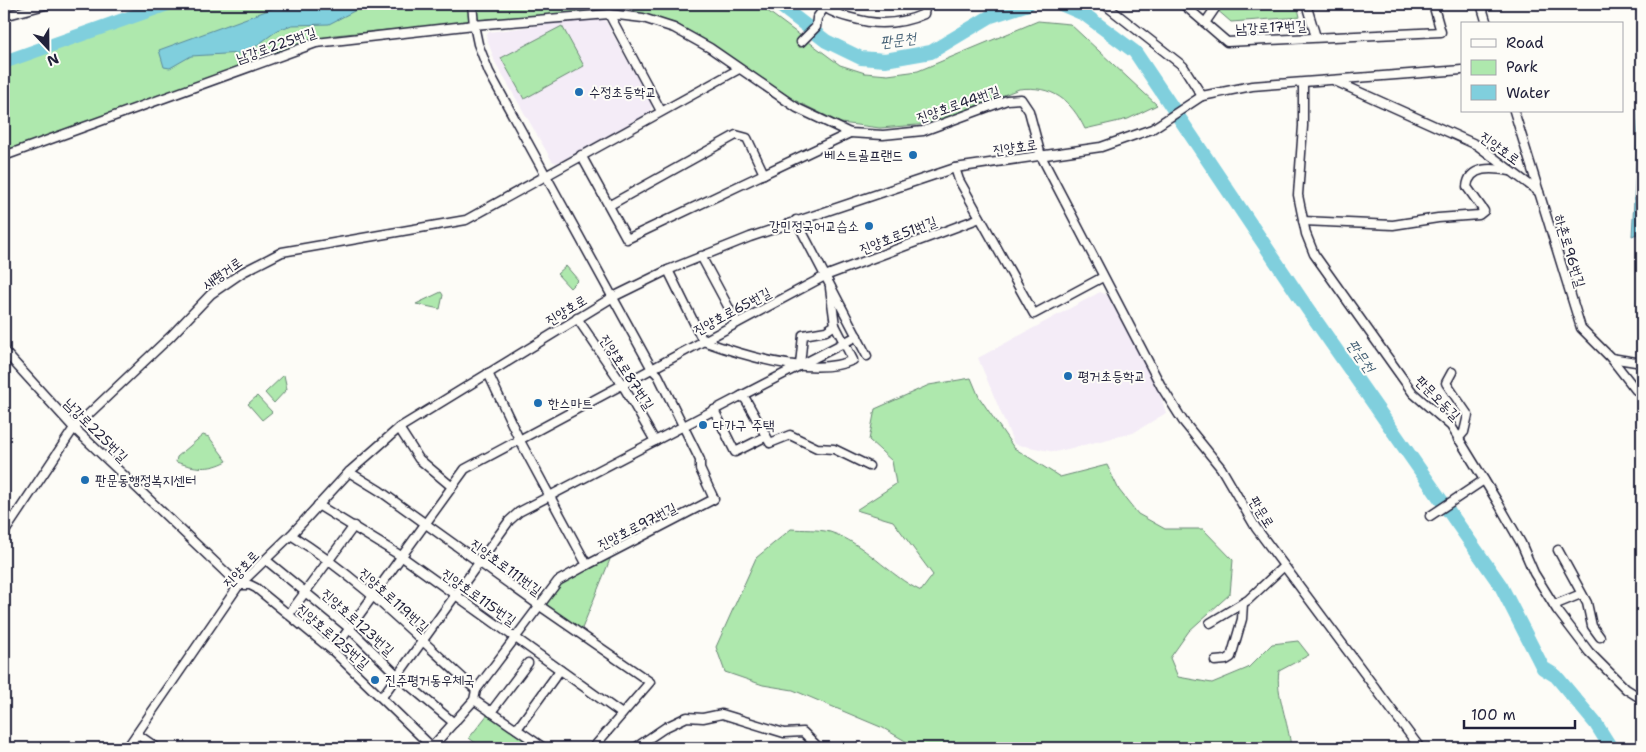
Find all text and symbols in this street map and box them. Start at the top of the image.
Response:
street label: 남강로17번길 [1235,16,1308,38]
north arrow [22,22,72,72]
legend [1461,22,1624,112]
street label: 남강로225번길 [234,23,319,67]
water label: 판문천 [879,28,919,52]
text: Road [1506,33,1544,53]
text: N [44,50,61,70]
text: Park [1506,57,1538,77]
street label: 진양호로44번길 [914,81,1003,127]
place label: 수정초등학교 [589,83,657,101]
text: Water [1506,83,1550,103]
marker: 수정초등학교 [573,86,585,98]
street label: 진양호로 [1476,127,1524,169]
street label: 진양호로 [991,135,1039,159]
place label: 베스트골프랜드 [824,146,903,164]
marker: 베스트골프랜드 [907,149,919,161]
street label: 진양호로51번길 [857,212,940,258]
street label: 하촌로96번길 [1550,212,1590,290]
place label: 강민정국어교습소 [769,217,859,235]
marker: 강민정국어교습소 [863,220,875,232]
street label: 새평거로 [198,253,246,293]
street label: 진양호로65번길 [690,283,775,339]
street label: 진양호로 [542,291,590,329]
street label: 진양호로87번길 [596,331,658,414]
water label: 판문천 [1342,335,1381,378]
place label: 평거초등학교 [1078,367,1146,385]
marker: 평거초등학교 [1062,370,1074,382]
street label: 판문오동길 [1412,372,1465,425]
street label: 남강로225번길 [60,394,132,466]
place label: 한스마트 [548,394,593,412]
marker: 한스마트 [532,397,544,409]
place label: 다가구 주택 [713,416,774,434]
marker: 다가구 주택 [697,419,709,431]
place label: 판문동행정복지센터 [95,471,196,489]
marker: 판문동행정복지센터 [79,474,91,486]
street label: 판문로 [1245,493,1279,531]
street label: 진양호로97번길 [594,498,680,554]
street label: 진양호로111번길 [467,535,546,599]
street label: 진양호로 [219,546,263,592]
street label: 진양호로119번길 [355,564,433,637]
street label: 진양호로115번길 [438,565,520,630]
street label: 진양호로123번길 [318,585,399,660]
street label: 진양호로125번길 [293,599,374,673]
place label: 진주평거동우체국 [385,671,475,689]
marker: 진주평거동우체국 [369,674,381,686]
scale bar [1464,697,1575,729]
text: 100 m [1471,705,1516,725]

